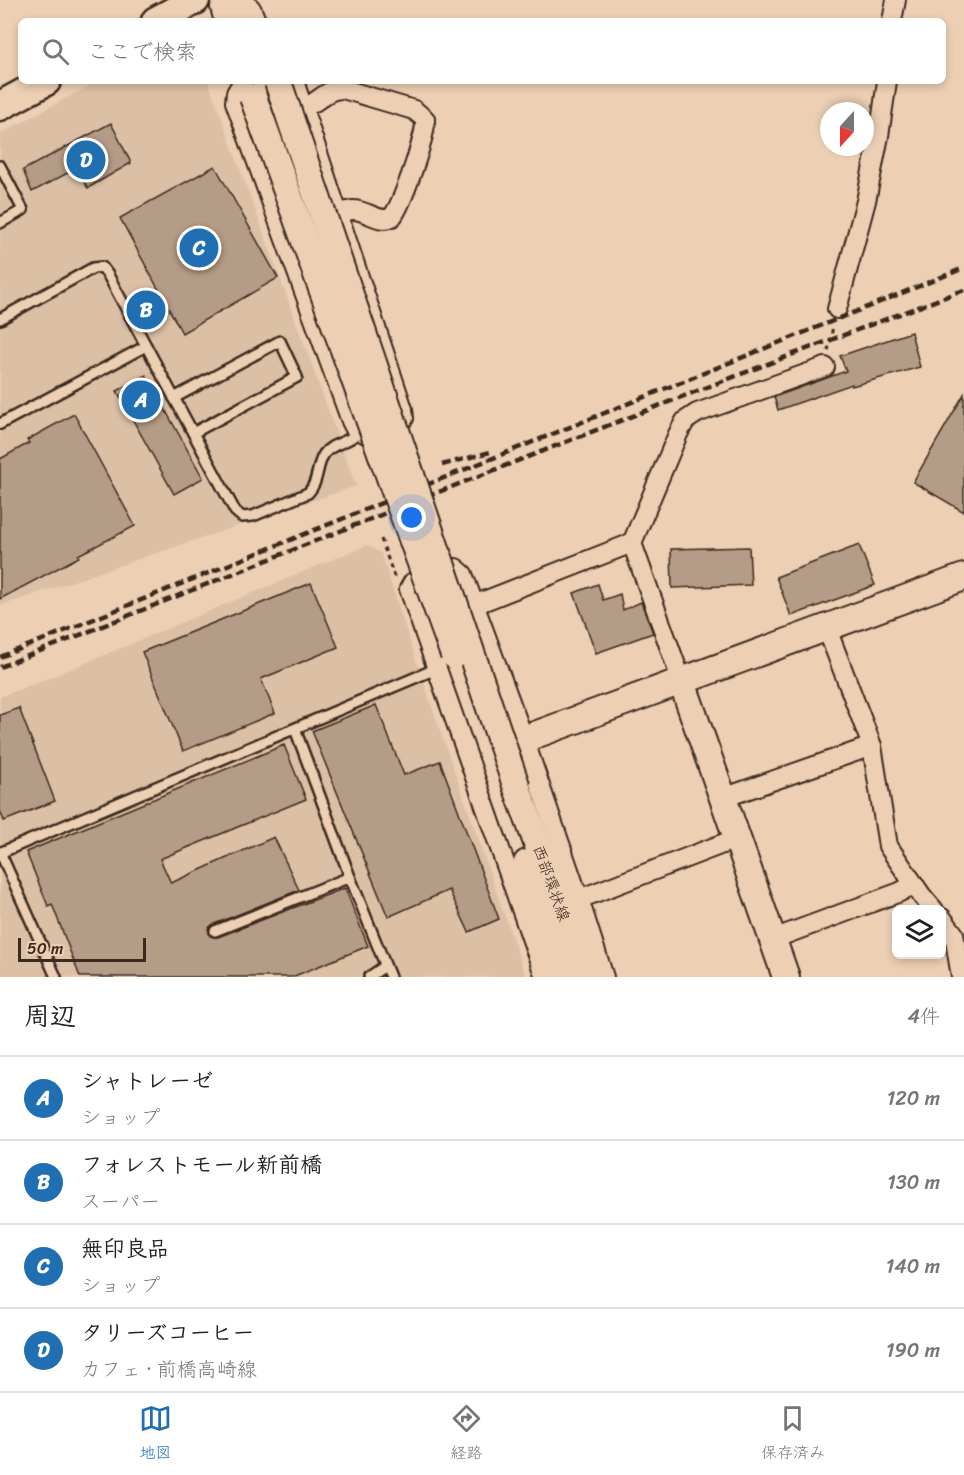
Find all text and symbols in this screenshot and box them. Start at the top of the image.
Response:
search box [18,18,946,84]
text: ここで検索 [87,32,197,71]
icon: search [39,35,72,68]
north arrow [820,102,874,156]
pin: D [66,138,106,182]
pin: C [180,226,218,270]
pin: B [126,288,166,332]
pin: A [122,378,160,422]
your location [397,503,426,532]
street label: 西部環状線 [524,841,579,926]
map controls [892,905,946,959]
button: layers [892,905,946,959]
text: 50 m [27,934,63,963]
scale bar [18,935,146,962]
text: 周辺 [24,993,76,1039]
text: 4件 [908,999,940,1034]
text: シャトレーゼ [81,1061,213,1100]
text: A [37,1081,50,1116]
text: 120 m [887,1081,940,1116]
text: ショップ [81,1100,160,1135]
text: フォレストモール新前橋 [81,1145,322,1184]
text: B [37,1165,50,1200]
text: 130 m [887,1165,940,1200]
text: スーパー [81,1184,160,1219]
text: 無印良品 [81,1229,169,1268]
text: C [37,1249,50,1284]
text: 140 m [886,1249,940,1284]
text: ショップ [81,1268,160,1303]
text: タリーズコーヒー [81,1313,254,1352]
text: D [38,1333,49,1368]
text: 190 m [886,1333,940,1368]
text: カフェ · 前橋高崎線 [81,1352,257,1387]
tab: 地図 [139,1402,172,1467]
tab: 経路 [450,1402,483,1467]
tab: 保存済み [761,1402,825,1467]

